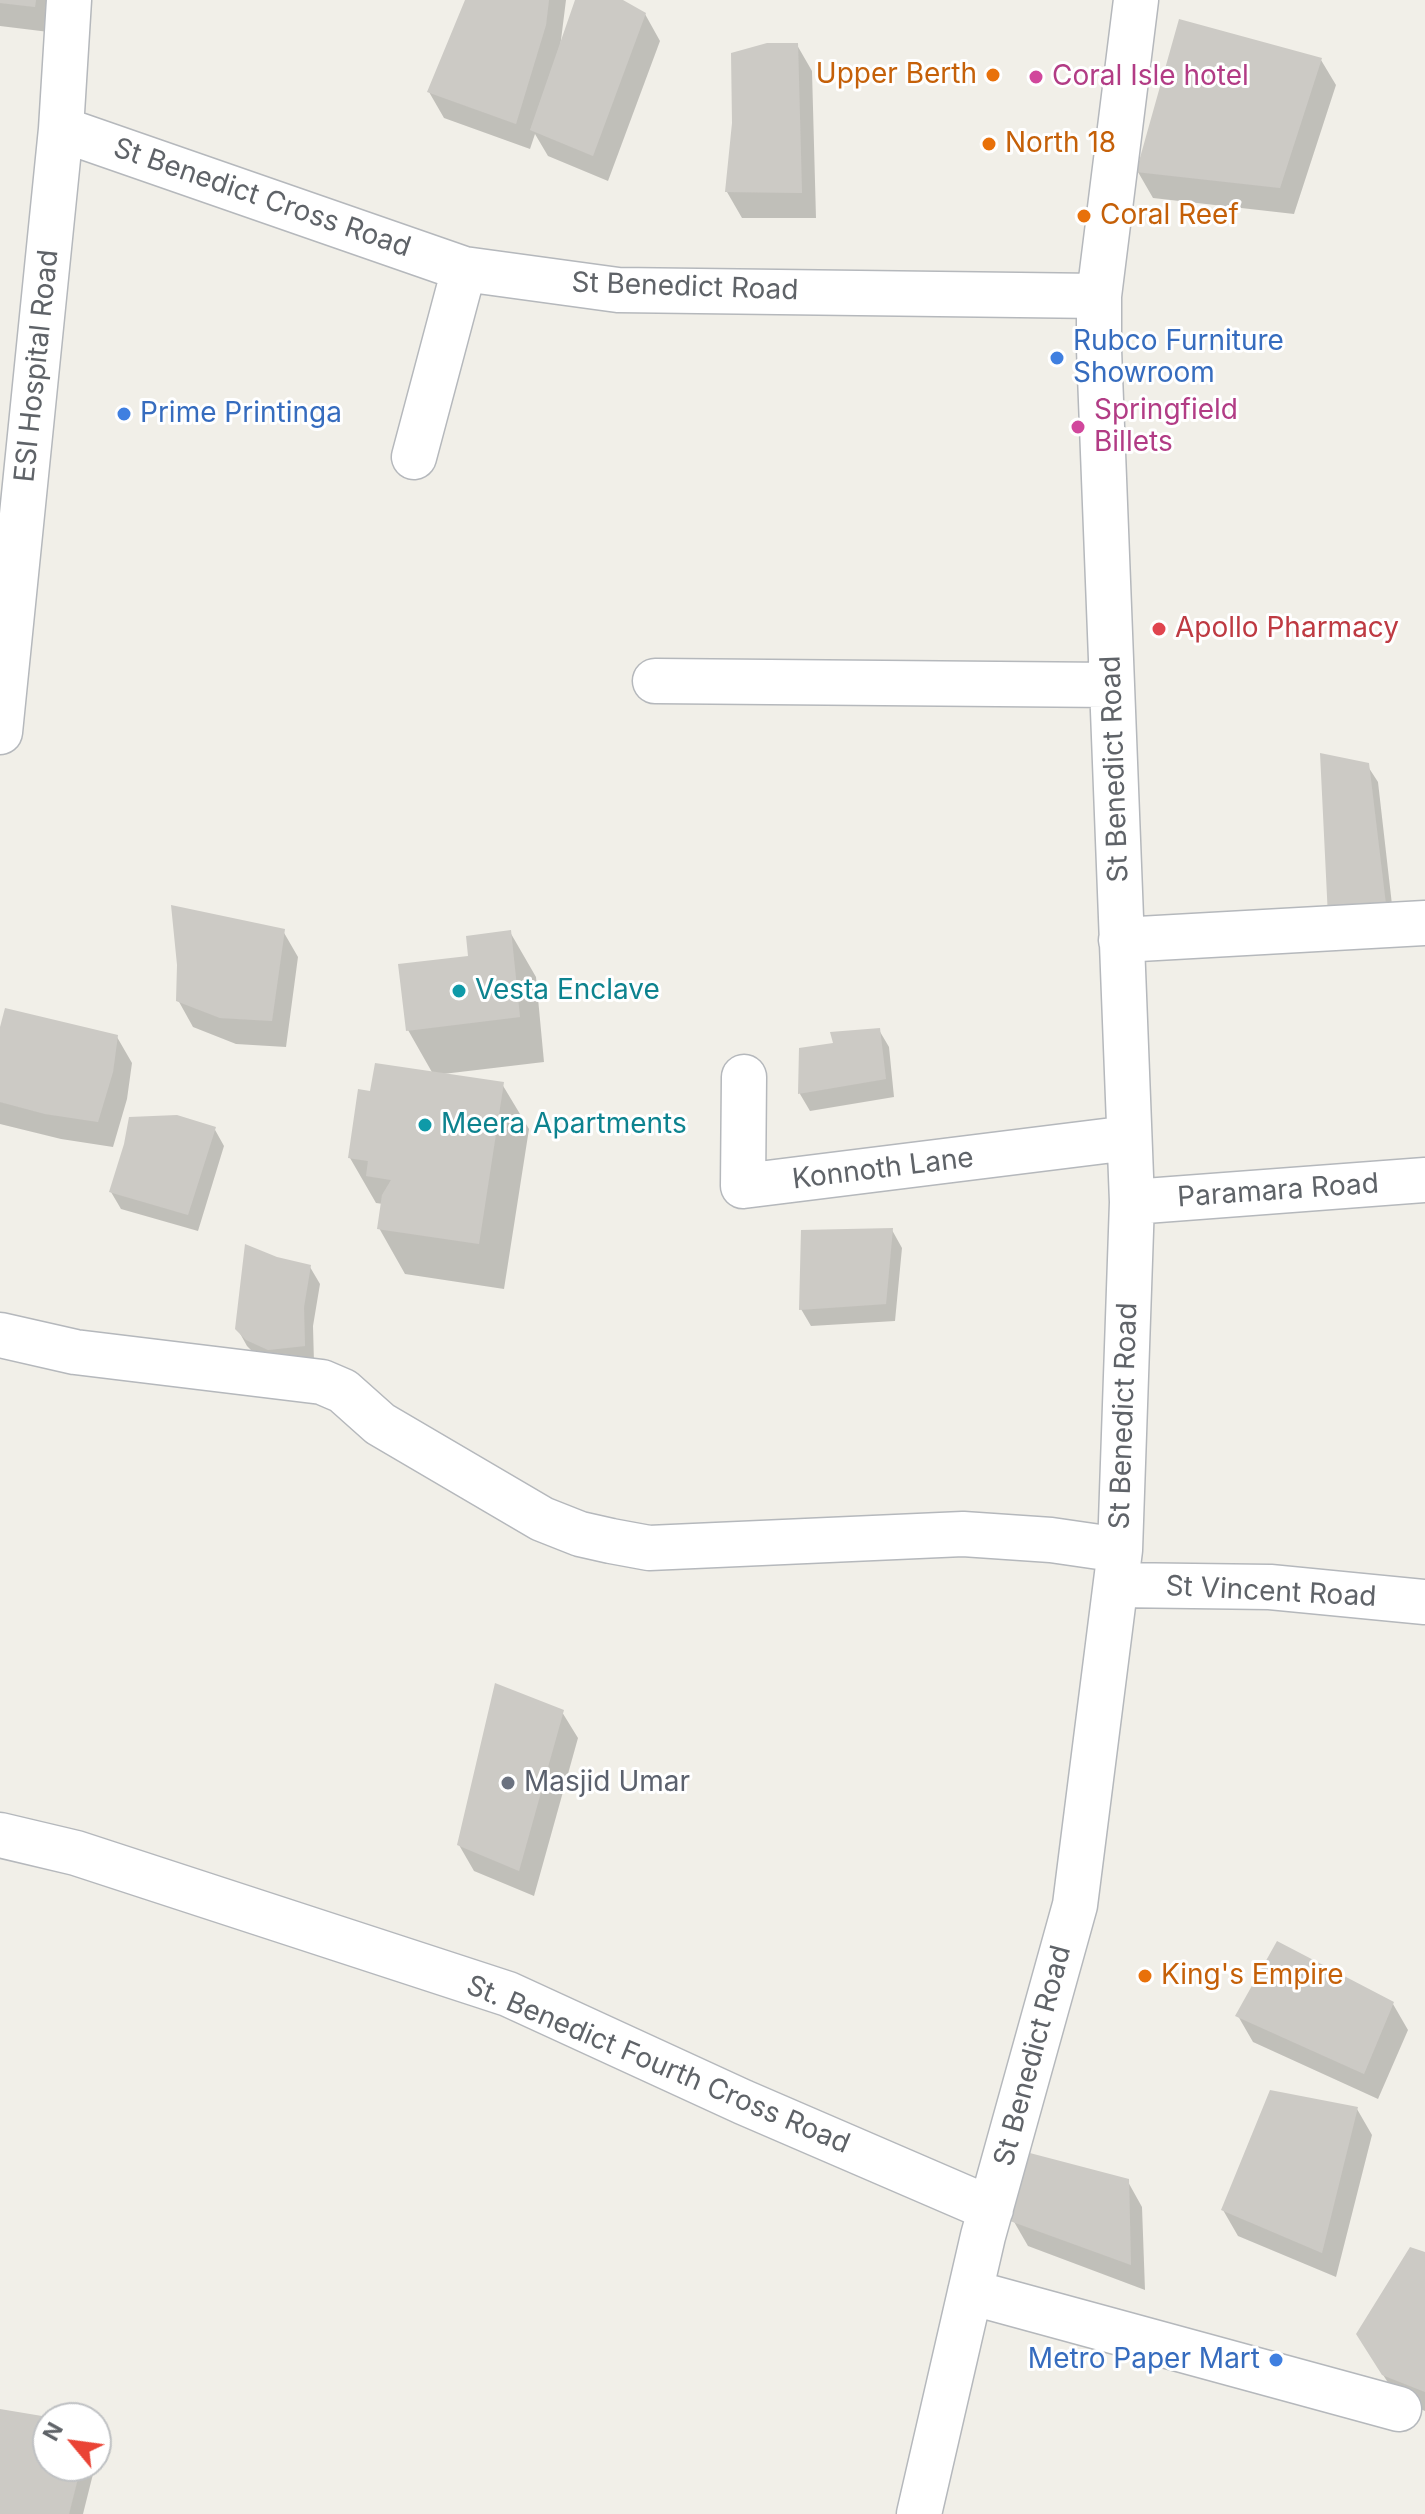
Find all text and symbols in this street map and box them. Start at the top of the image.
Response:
place label: Upper Berth [816,58,977,92]
place label: Coral Isle hotel [1052,60,1249,94]
marker: Upper Berth [984,66,1002,84]
marker: Coral Isle hotel [1027,68,1045,86]
place label: North 18 [1005,127,1116,161]
street label: St Benedict Cross Road [109,131,415,265]
marker: North 18 [980,135,998,153]
place label: Coral Reef [1100,199,1239,233]
marker: Coral Reef [1075,207,1093,225]
street label: ESI Hospital Road [8,248,66,484]
street label: St Benedict Road [571,266,799,308]
place label: Rubco Furniture Showroom [1073,325,1284,391]
marker: Rubco Furniture Showroom [1048,349,1066,367]
place label: Springfield Billets [1094,394,1238,460]
place label: Prime Printinga [140,397,342,431]
marker: Prime Printinga [115,405,133,423]
marker: Springfield Billets [1069,418,1087,436]
place label: Apollo Pharmacy [1175,612,1399,646]
marker: Apollo Pharmacy [1150,620,1168,638]
street label: St Benedict Road [1094,655,1136,883]
place label: Vesta Enclave [475,974,660,1008]
marker: Vesta Enclave [450,982,468,1000]
place label: Meera Apartments [441,1108,687,1142]
marker: Meera Apartments [416,1116,434,1134]
street label: Konnoth Lane [790,1141,976,1197]
street label: Paramara Road [1176,1167,1380,1215]
street label: St Benedict Road [1103,1302,1145,1530]
street label: St Vincent Road [1165,1570,1377,1614]
place label: Masjid Umar [524,1766,690,1800]
marker: Masjid Umar [499,1774,517,1792]
street label: St Benedict Road [987,1942,1079,2170]
place label: King's Empire [1161,1959,1343,1993]
marker: King's Empire [1136,1967,1154,1985]
street label: St. Benedict Fourth Cross Road [461,1969,855,2161]
place label: Metro Paper Mart [1028,2343,1260,2377]
marker: Metro Paper Mart [1267,2351,1285,2369]
north arrow [32,2402,112,2482]
text: N [37,2418,68,2445]

